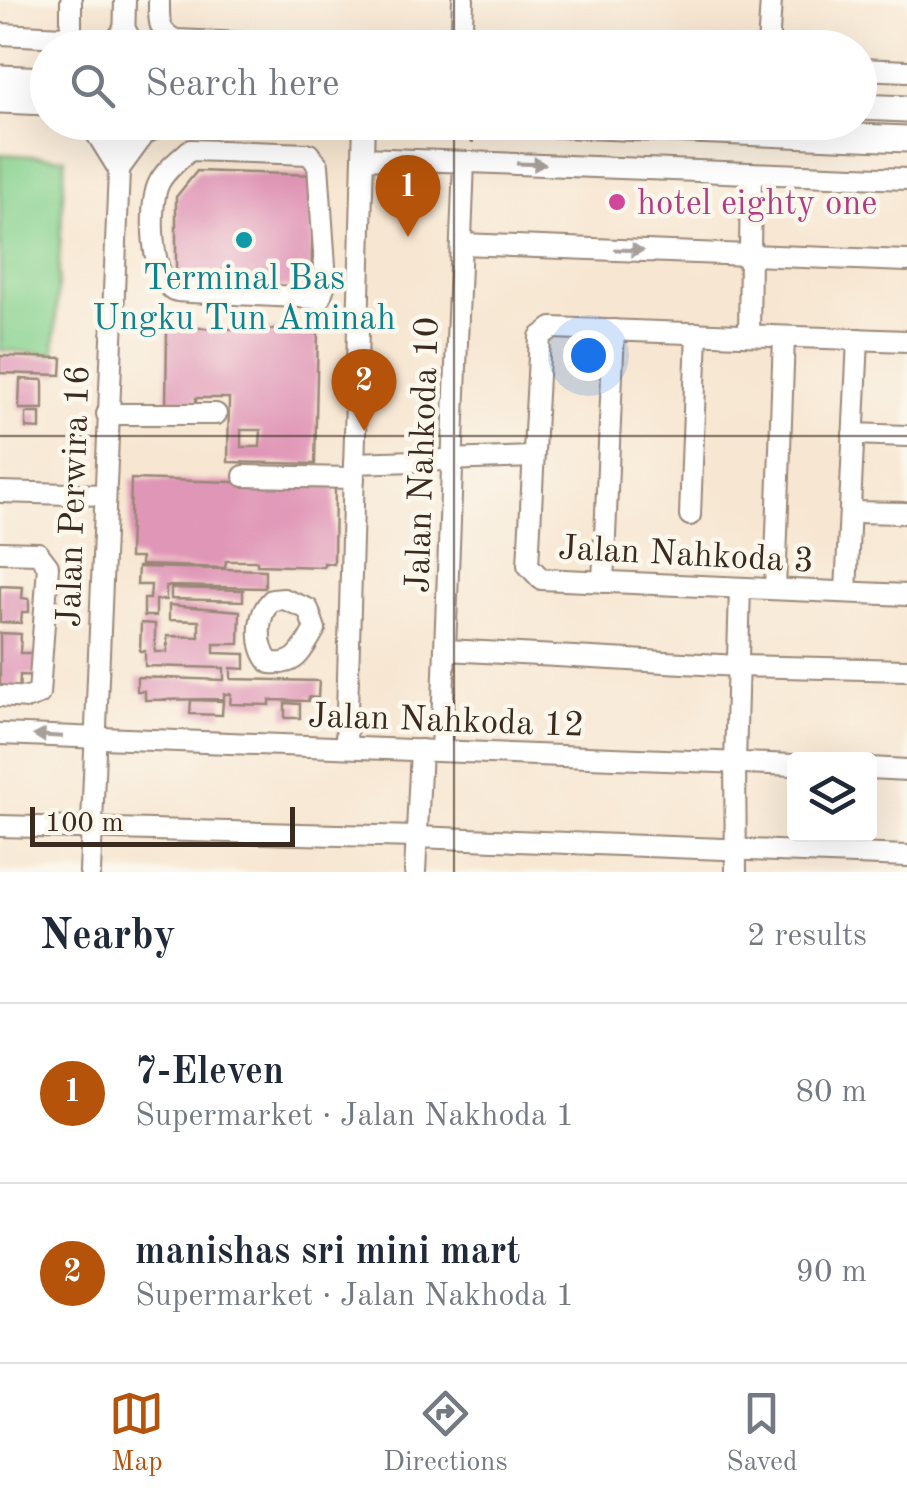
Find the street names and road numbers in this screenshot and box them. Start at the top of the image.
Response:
street label: Jalan Nahkoda 10 [401,316,446,594]
street label: Jalan Perwira 16 [52,364,97,628]
street label: Jalan Nahkoda 3 [557,531,815,580]
street label: Jalan Nahkoda 12 [307,699,585,744]

